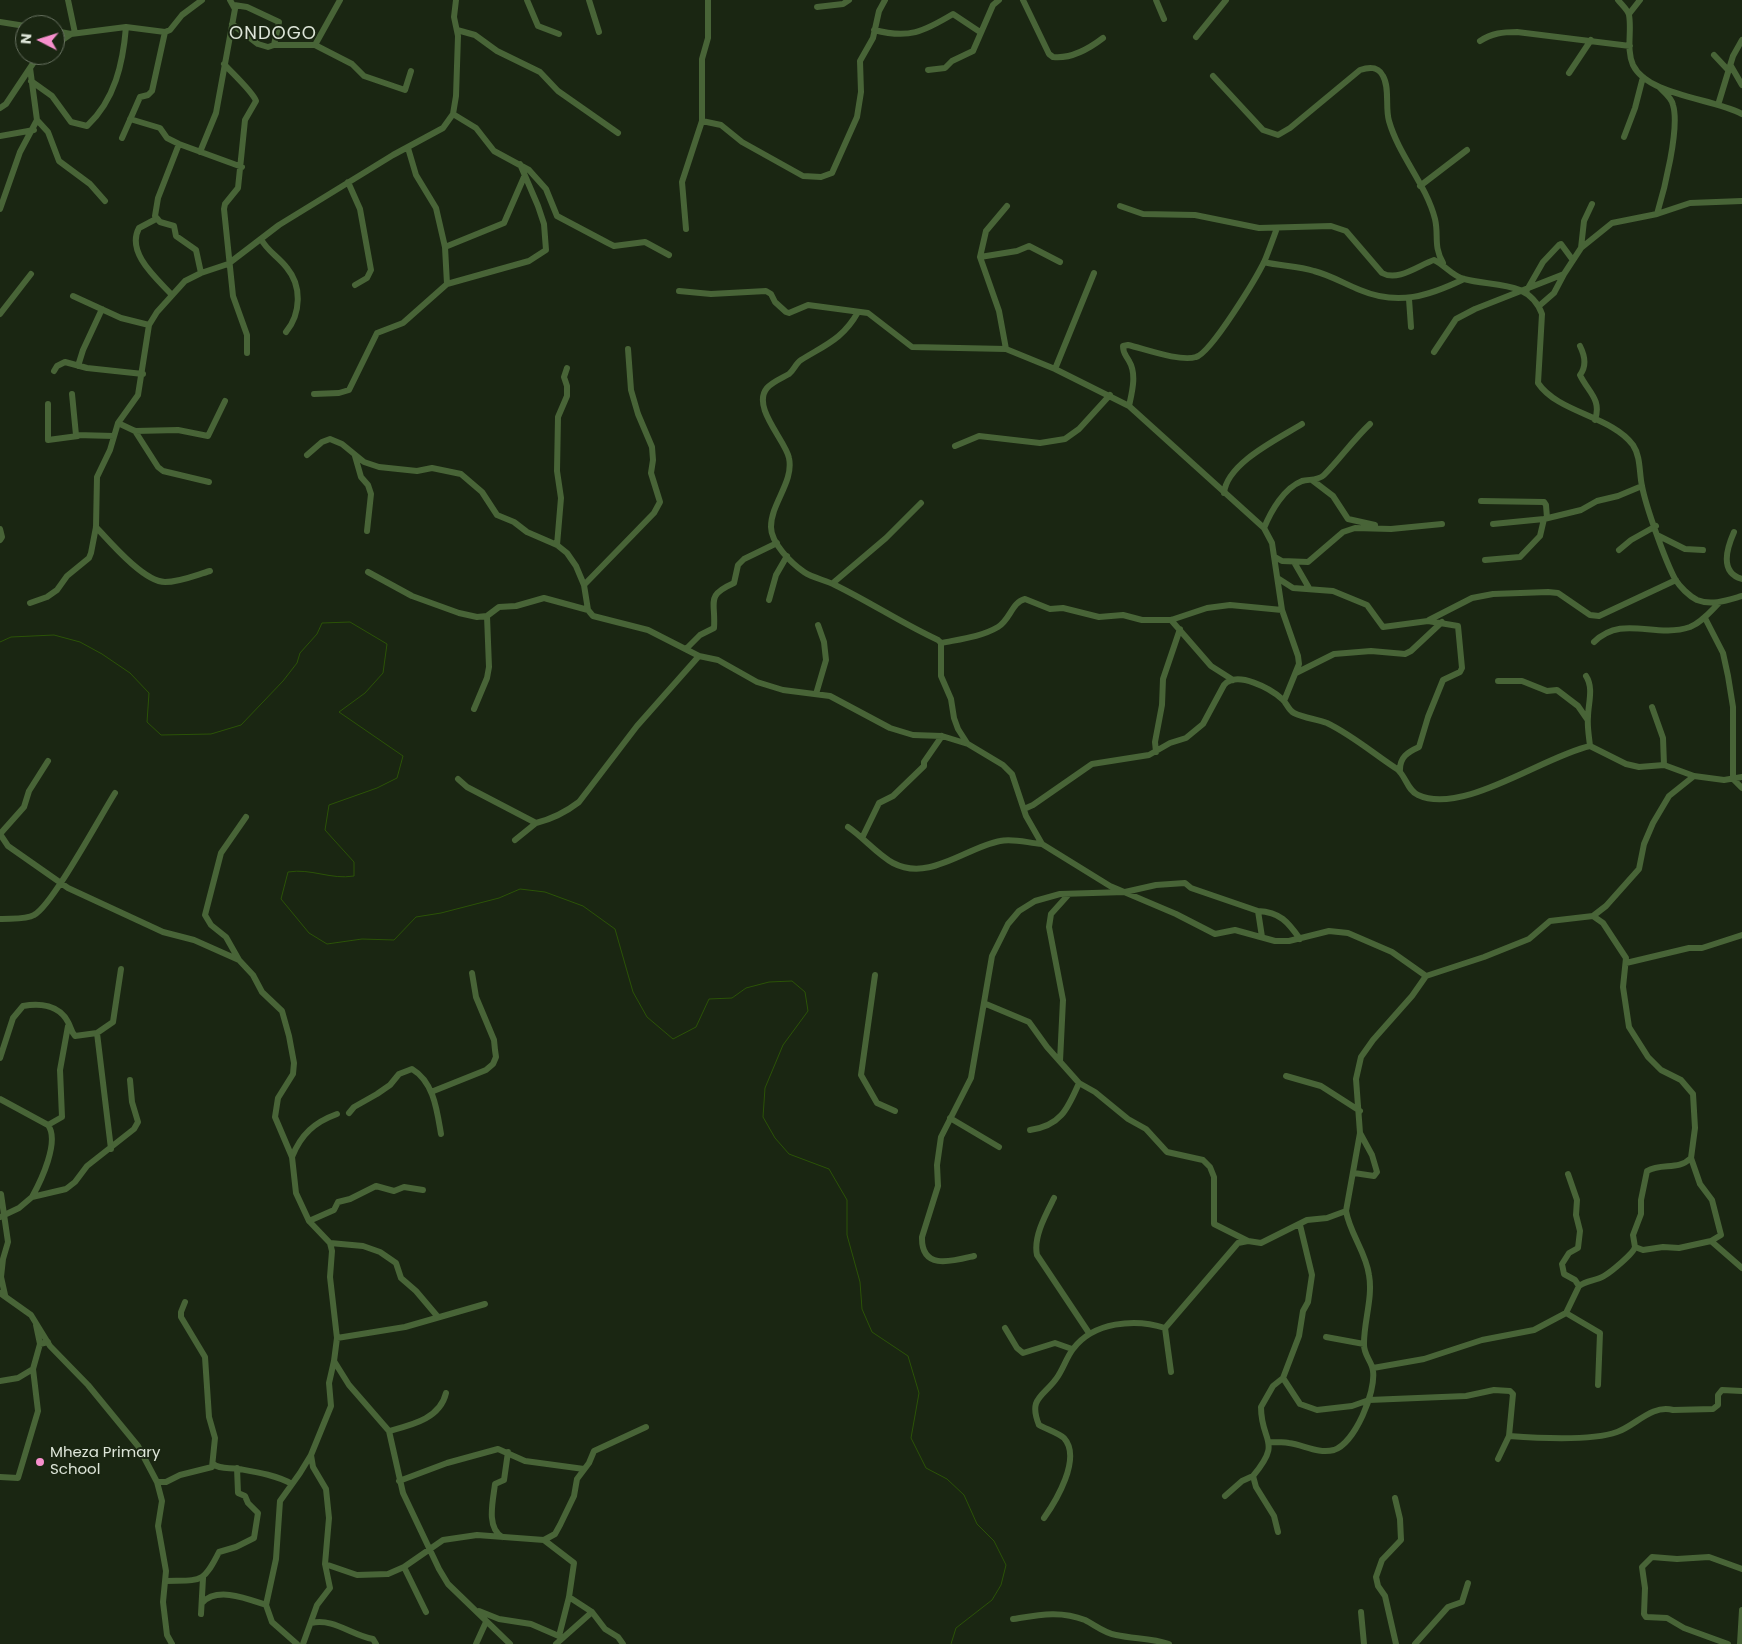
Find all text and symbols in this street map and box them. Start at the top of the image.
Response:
north arrow [15,15,65,65]
district label: ONDOGO [228,23,318,45]
text: N [16,33,36,45]
place label: Mheza Primary School [50,1444,160,1479]
marker: Mheza Primary School [34,1456,46,1468]

